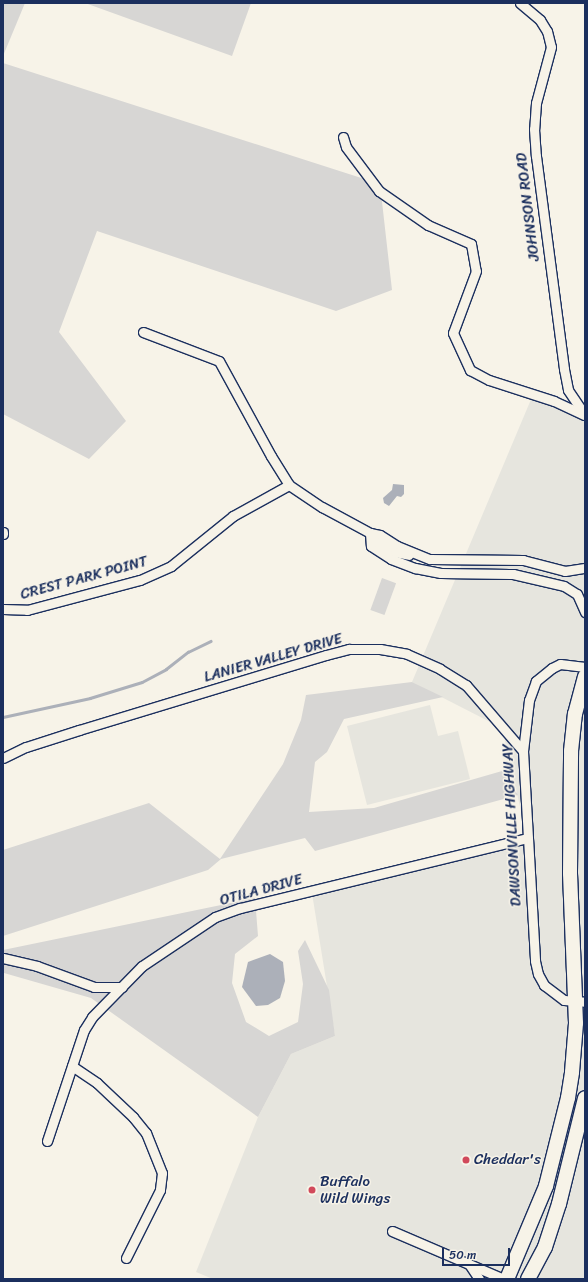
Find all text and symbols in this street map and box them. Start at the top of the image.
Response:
street label: JOHNSON ROAD [512,152,544,262]
street label: CREST PARK POINT [20,553,148,603]
street label: LANIER VALLEY DRIVE [201,629,345,687]
street label: DAWSONVILLE HIGHWAY [499,743,525,907]
street label: OTILA DRIVE [218,870,304,910]
place label: Cheddar's [474,1151,541,1169]
marker: Cheddar's [461,1155,471,1165]
place label: Buffalo Wild Wings [320,1172,389,1207]
marker: Buffalo Wild Wings [307,1185,317,1195]
scale bar [444,1240,512,1266]
text: 50 m [449,1244,476,1266]

